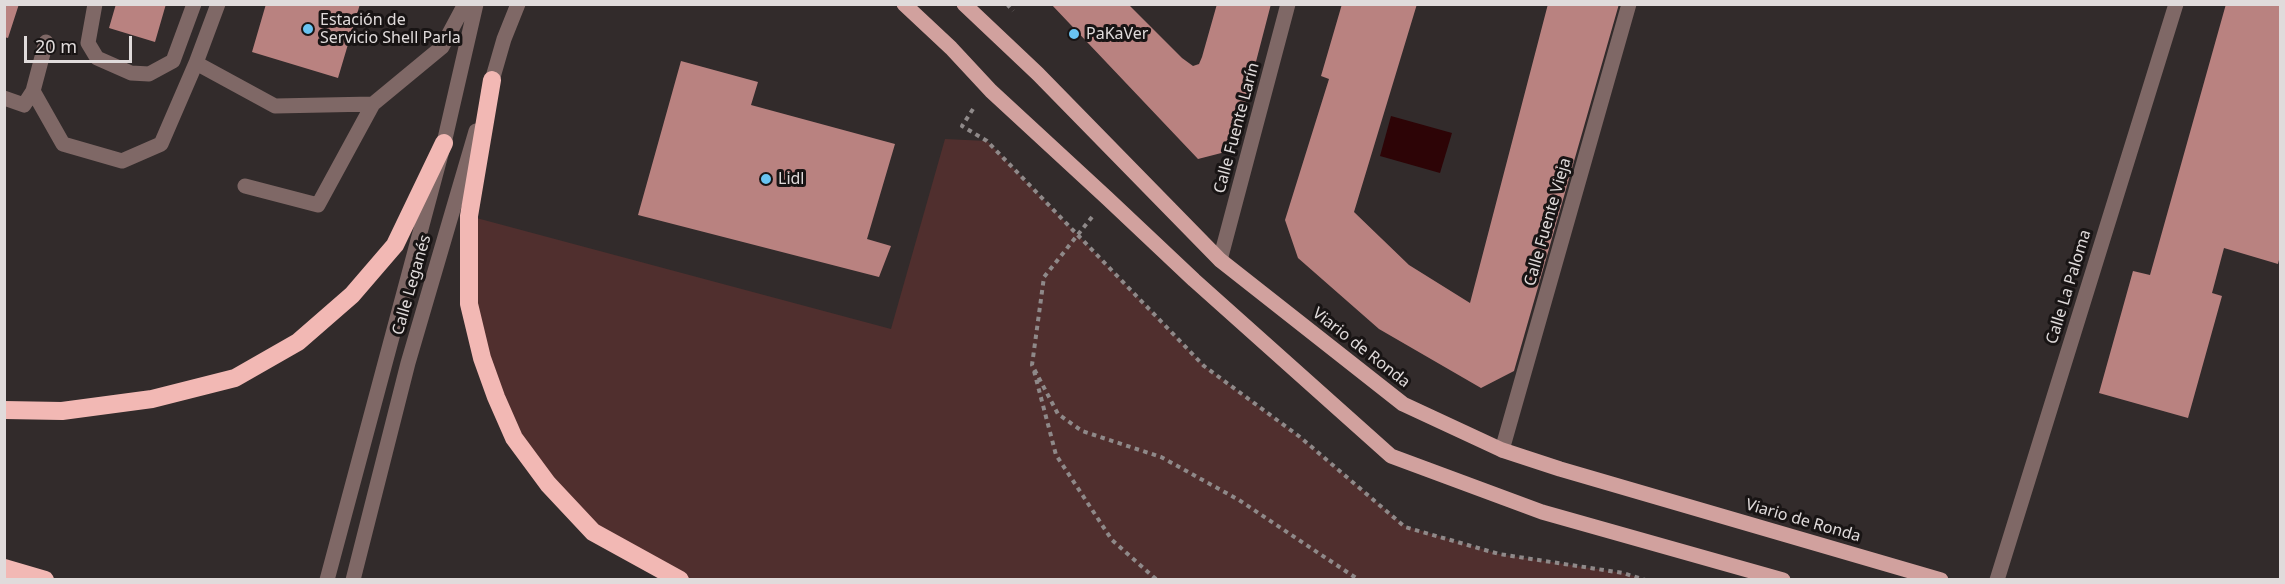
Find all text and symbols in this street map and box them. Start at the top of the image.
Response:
place label: Estación de Servicio Shell Parla [320,10,461,48]
marker: Estación de Servicio Shell Parla [301,22,315,36]
scale bar [27,24,135,62]
place label: PaKaVer [1086,24,1148,44]
marker: PaKaVer [1067,27,1081,41]
text: 20 m [35,34,77,58]
street label: Calle Fuente Larín [1210,61,1264,195]
street label: Calle Fuente Vieja [1521,156,1575,288]
place label: Lidl [778,169,804,189]
marker: Lidl [759,172,773,186]
street label: Calle La Paloma [2043,228,2095,346]
street label: Calle Leganés [389,233,435,337]
street label: Viario de Ronda [1308,304,1414,392]
street label: Viario de Ronda [1743,495,1863,547]

